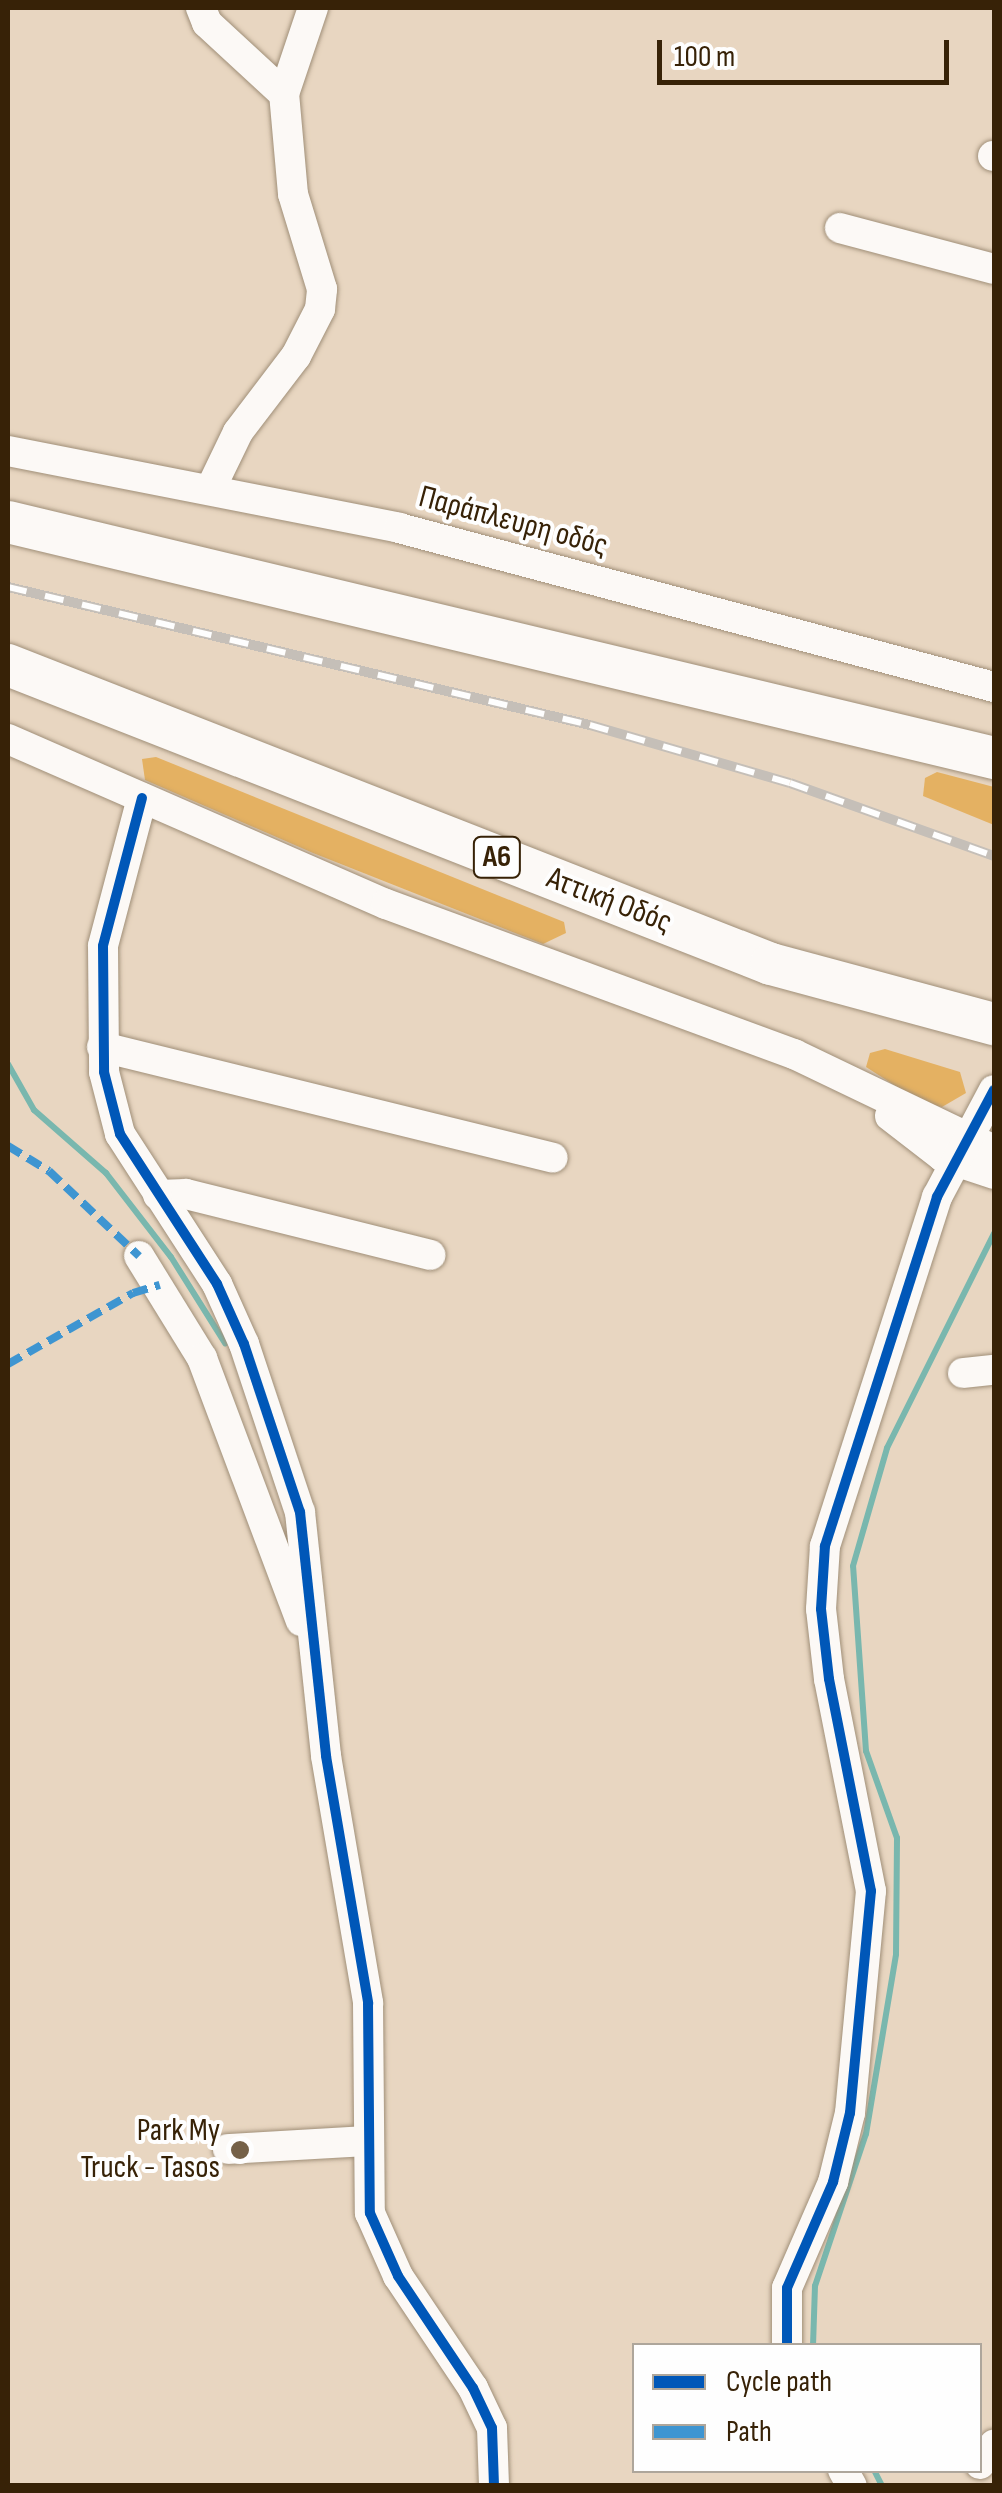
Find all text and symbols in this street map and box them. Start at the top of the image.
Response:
scale bar [662,20,954,82]
text: 100 m [674,39,735,75]
street label: Παράπλευρη οδός [414,478,612,566]
road number: Α6 [472,832,522,882]
street label: Αττική Οδός [541,860,677,942]
place label: Park My Truck - Tasos [80,2113,220,2188]
marker: Park My Truck - Tasos [229,2139,251,2161]
legend [632,2343,982,2473]
text: Cycle path [726,2364,832,2400]
text: Path [726,2414,772,2450]

